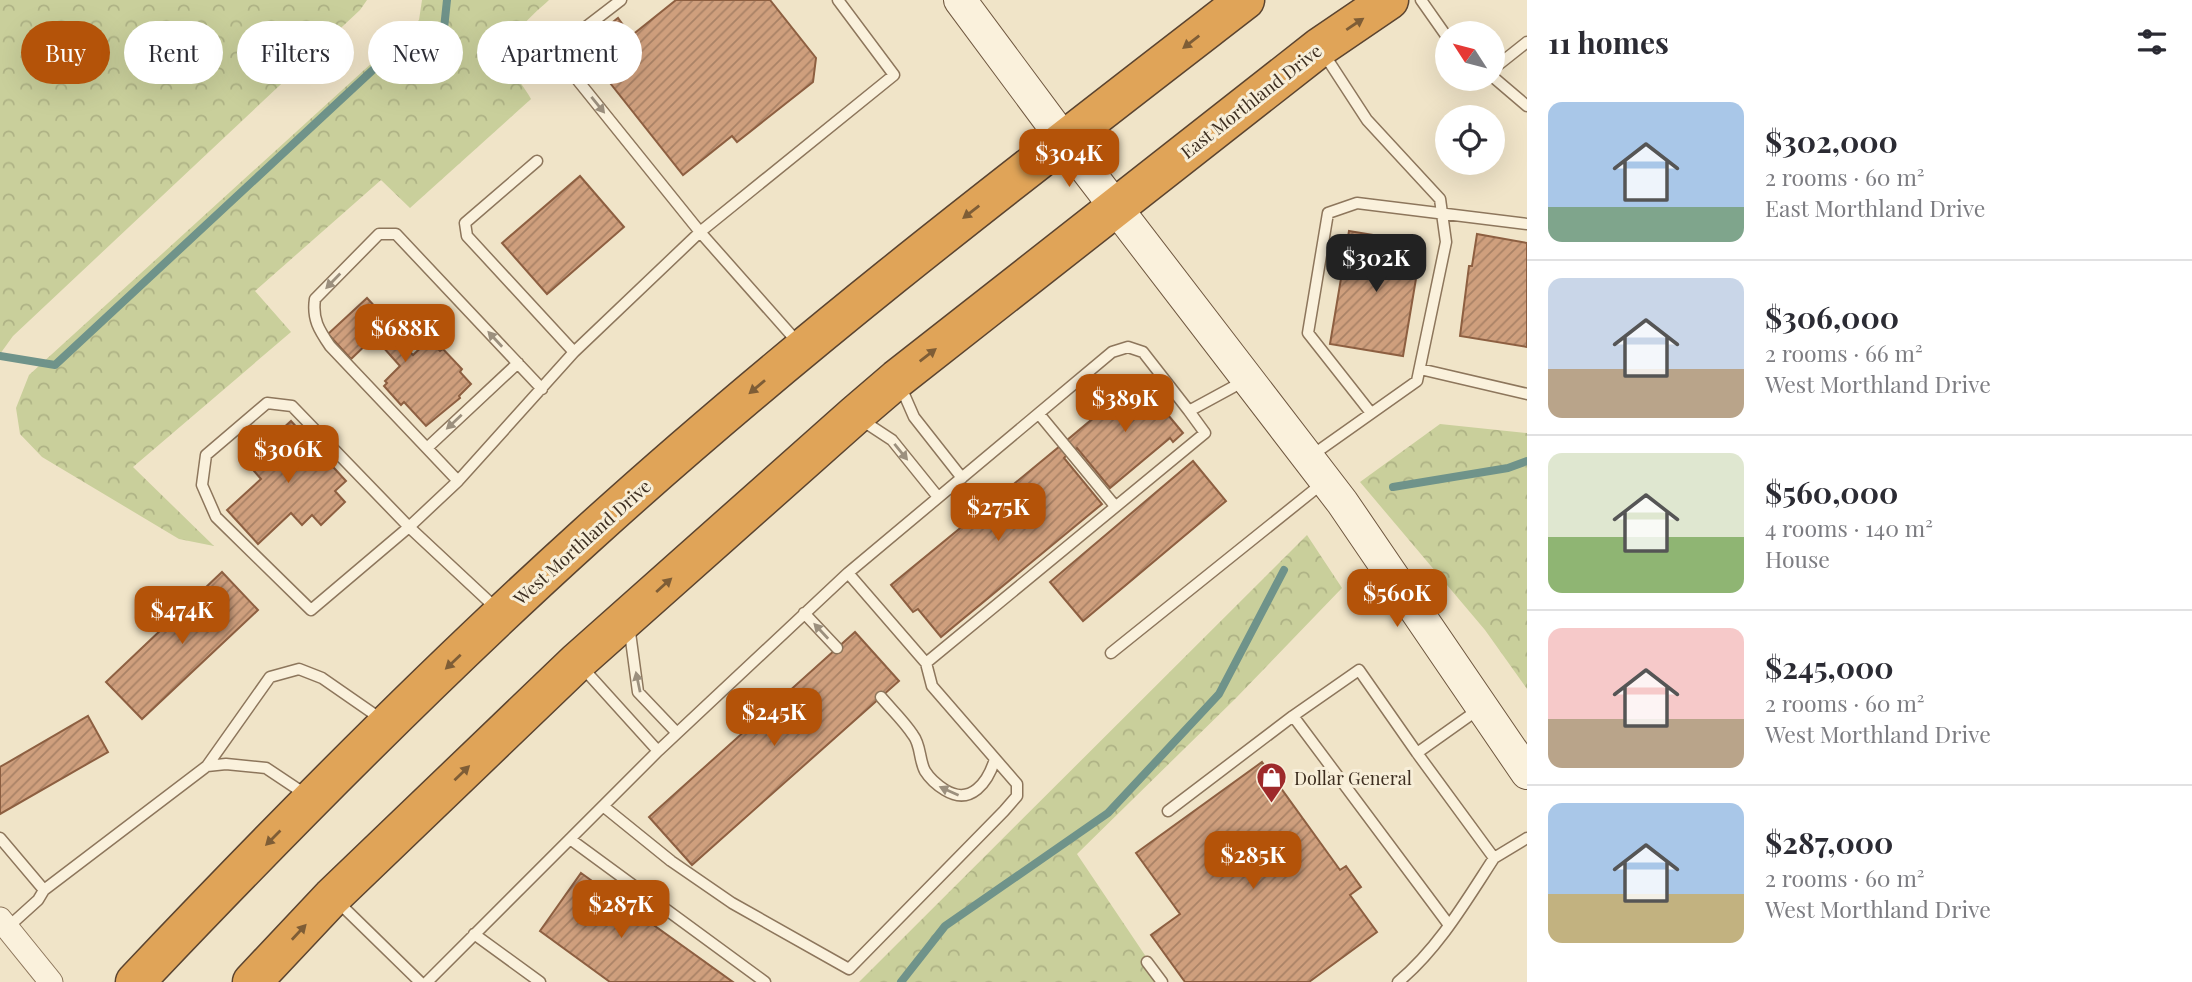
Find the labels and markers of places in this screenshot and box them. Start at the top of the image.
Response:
pin: $304K [1020,130,1118,189]
pin: $302K [1327,234,1425,294]
pin: $688K [356,304,454,364]
pin: $389K [1076,374,1174,434]
pin: $306K [239,426,337,485]
pin: $275K [949,484,1047,543]
pin: $560K [1348,570,1446,629]
pin: $474K [133,586,231,646]
pin: $245K [725,688,823,748]
shop icon: Dollar General [1254,761,1288,805]
place label: Dollar General [1294,766,1412,790]
pin: $285K [1204,832,1302,891]
pin: $287K [572,880,670,940]

